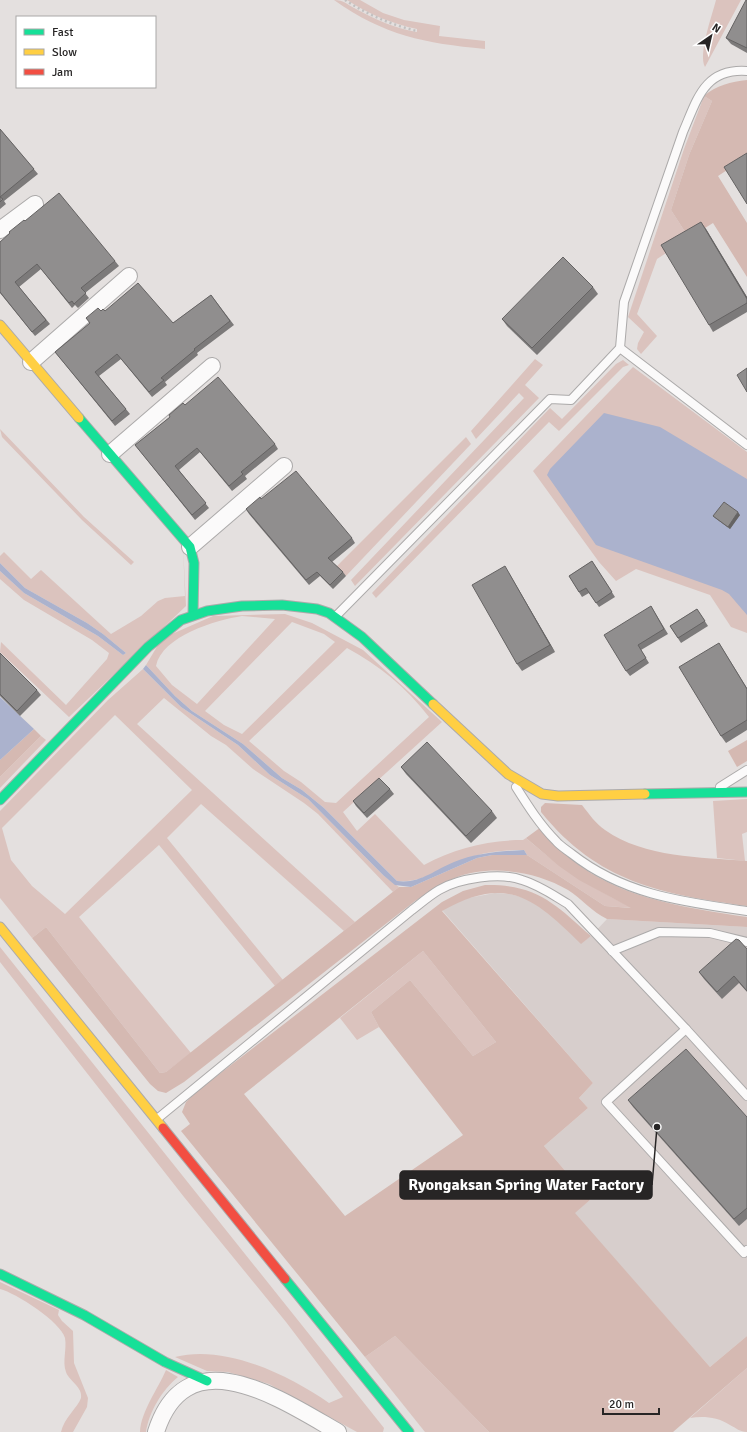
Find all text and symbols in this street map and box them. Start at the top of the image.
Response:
legend [16,16,156,88]
north arrow [691,16,731,56]
text: N [710,21,723,36]
text: Fast [52,25,73,40]
text: Slow [52,45,77,60]
text: Jam [52,65,73,80]
callout: Ryongaksan Spring Water Factory [400,1171,652,1199]
text: Ryongaksan Spring Water Factory [408,1175,644,1195]
scale bar [603,1390,659,1416]
text: 20 m [609,1397,634,1412]

